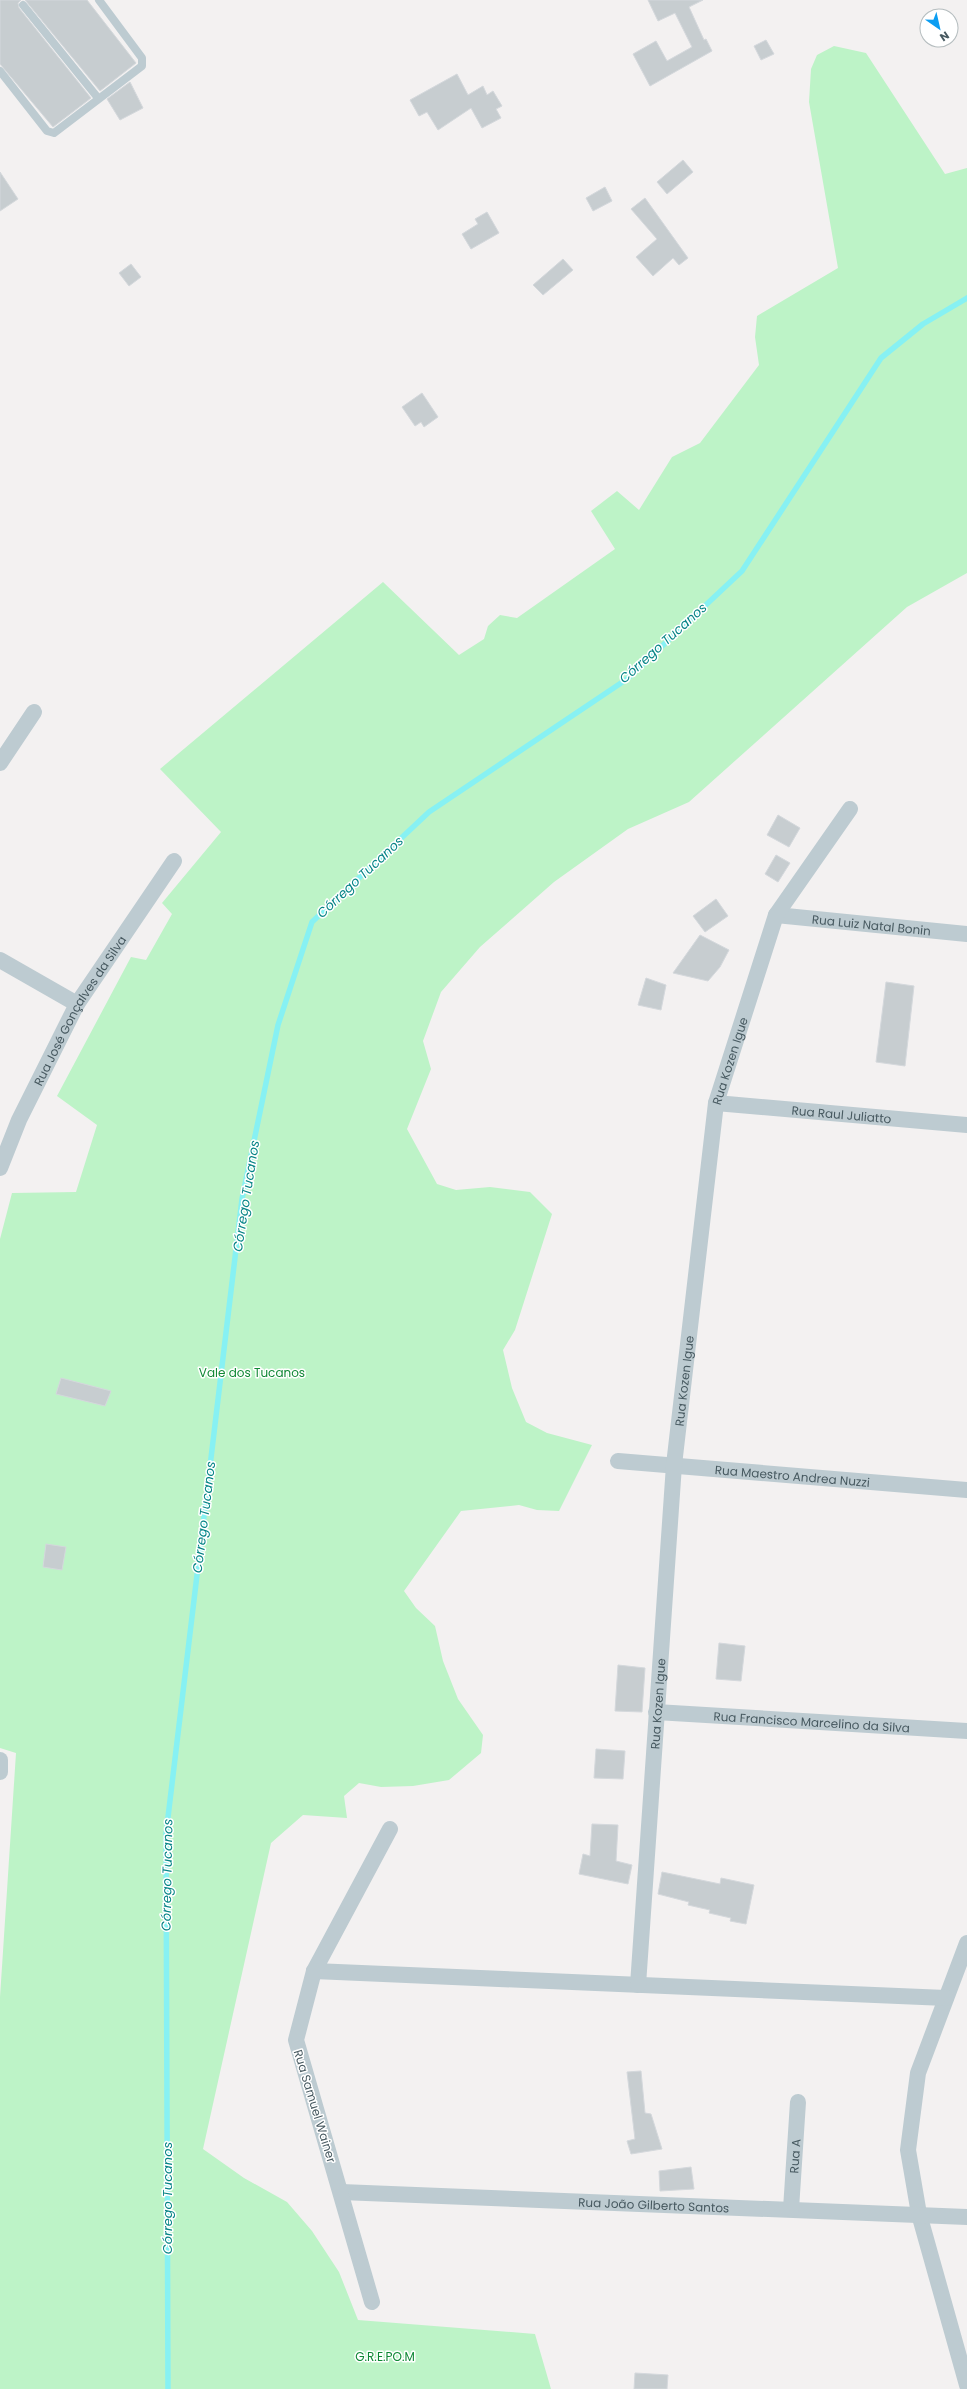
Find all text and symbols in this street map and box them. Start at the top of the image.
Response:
north arrow [919,8,959,48]
text: N [937,27,952,45]
water label: Córrego Tucanos [615,598,711,688]
water label: Córrego Tucanos [312,832,408,922]
street label: Rua Luiz Natal Bonin [811,910,932,939]
street label: Rua José Gonçalves da Silva [29,932,130,1088]
street label: Rua Kozen Igue [708,1015,751,1107]
street label: Rua Raul Juliatto [791,1101,892,1127]
water label: Córrego Tucanos [228,1139,264,1253]
street label: Rua Kozen Igue [670,1335,697,1427]
park label: Vale dos Tucanos [199,1364,305,1381]
water label: Córrego Tucanos [188,1460,220,1574]
street label: Rua Maestro Andrea Nuzzi [714,1461,871,1490]
street label: Rua Kozen Igue [646,1658,669,1750]
street label: Rua Francisco Marcelino da Silva [713,1707,910,1736]
water label: Córrego Tucanos [157,1818,177,1931]
street label: Rua Samuel Wainer [290,2047,340,2165]
street label: Rua A [785,2138,804,2174]
water label: Córrego Tucanos [158,2142,177,2254]
street label: Rua João Gilberto Santos [578,2193,730,2216]
park label: G.R.E.PO.M [355,2348,415,2365]

